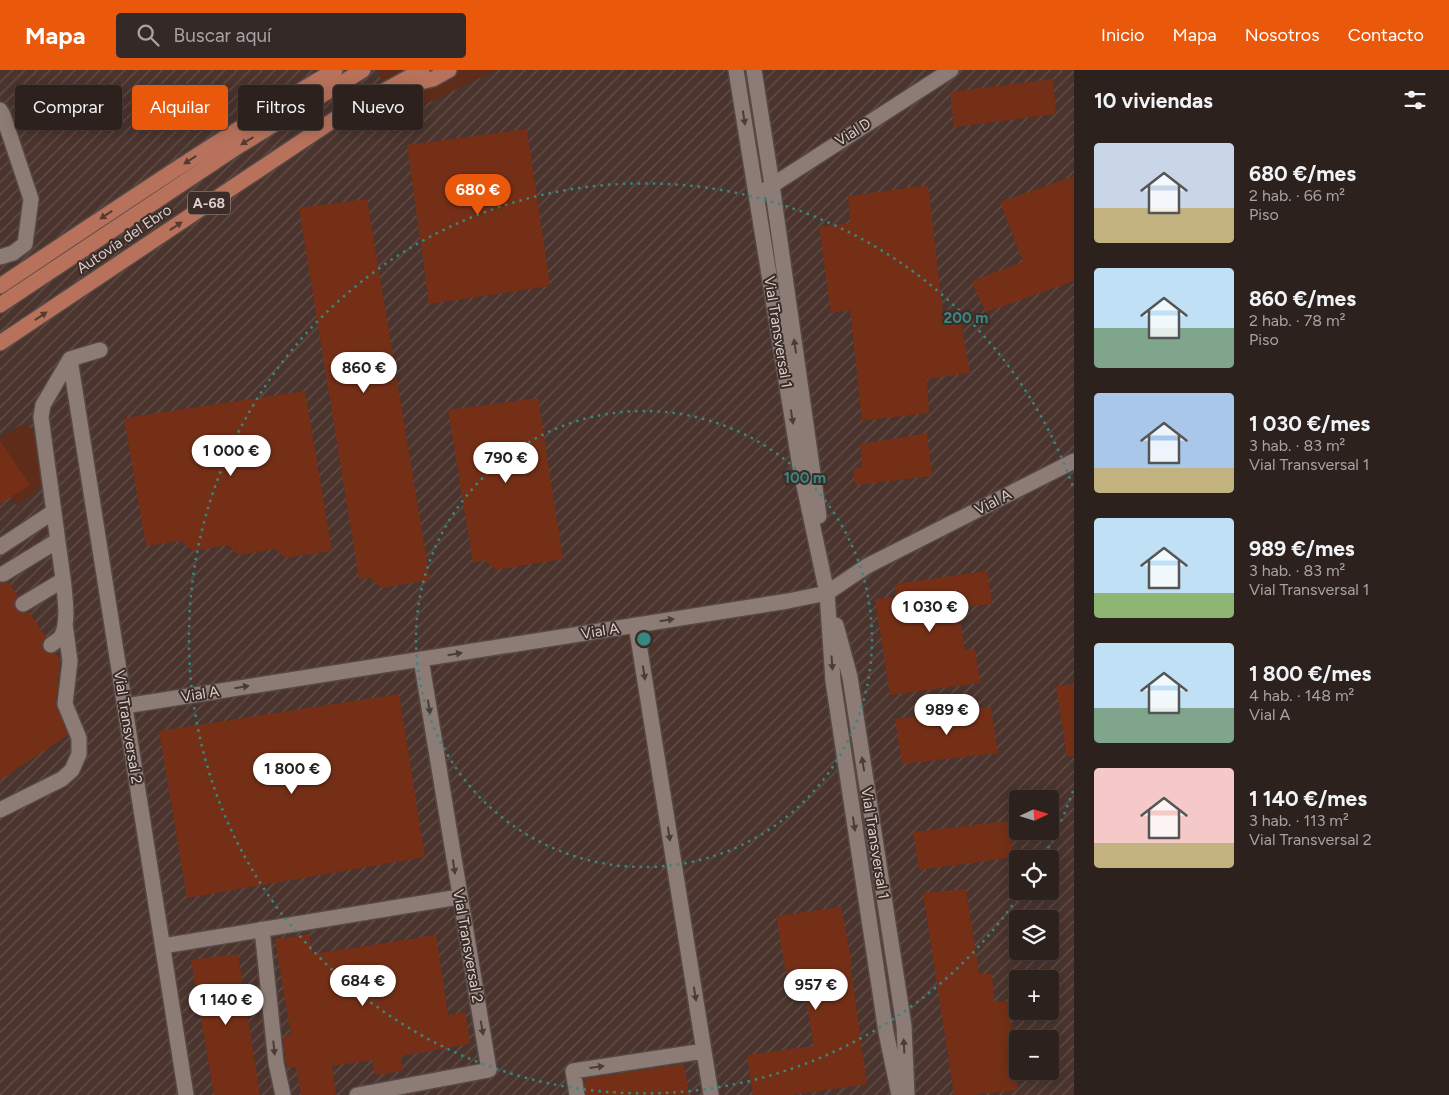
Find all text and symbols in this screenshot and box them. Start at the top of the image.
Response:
search box [116,13,466,58]
text: Mapa [25,21,86,50]
icon: search [134,21,162,49]
text: Buscar aquí [174,24,271,47]
text: Inicio [1101,24,1145,46]
text: Mapa [1173,24,1217,46]
text: Nosotros [1245,24,1320,46]
text: Contacto [1348,24,1424,46]
chip: Comprar [15,85,122,130]
chip: Alquilar [132,85,228,130]
chip: Filtros [238,85,323,130]
chip: Nuevo [333,85,423,130]
icon: filters [1401,86,1429,114]
text: 10 viviendas [1094,88,1213,113]
one-way arrow [740,111,748,127]
street label: Vial D [832,114,874,150]
one-way arrow [240,136,253,145]
one-way arrow [183,156,197,165]
text: 680 €/mes [1249,161,1356,186]
icon: home [1134,163,1194,223]
pin: 680 € [443,174,513,216]
text: 680 € [456,180,500,199]
text: 2 hab. · 66 m² [1249,186,1345,205]
road number: A-68 [188,192,230,214]
street label: Autovía del Ebro [73,200,175,277]
text: Piso [1249,205,1279,224]
one-way arrow [100,210,113,220]
one-way arrow [169,221,182,231]
street label: Vial Transversal 1 [760,275,796,389]
text: 860 €/mes [1249,286,1356,311]
icon: home [1134,288,1194,348]
text: 200 m [944,309,988,327]
one-way arrow [34,311,47,321]
text: 2 hab. · 78 m² [1249,311,1345,330]
text: Piso [1249,330,1279,349]
one-way arrow [791,337,799,353]
pin: 860 € [329,352,399,394]
text: 860 € [342,358,386,377]
one-way arrow [788,409,796,425]
text: 1 030 €/mes [1249,411,1370,436]
icon: home [1134,413,1194,473]
pin: 1 000 € [185,434,277,477]
text: 3 hab. · 83 m² [1249,436,1345,455]
text: 1 000 € [203,441,259,460]
pin: 790 € [471,442,541,484]
text: 790 € [484,448,528,467]
text: Vial Transversal 1 [1249,455,1369,474]
text: 100 m [784,469,826,487]
street label: Vial A [972,485,1014,519]
text: 989 €/mes [1249,536,1355,561]
icon: home [1134,538,1194,598]
text: 3 hab. · 83 m² [1249,561,1345,580]
text: Vial Transversal 1 [1249,580,1369,599]
pin: 1 030 € [884,590,976,633]
text: 1 030 € [902,597,958,616]
one-way arrow [659,616,675,624]
street label: Vial A [579,619,621,643]
centre of rings [635,630,653,648]
one-way arrow [447,649,463,657]
one-way arrow [828,655,836,671]
text: 1 800 €/mes [1249,661,1371,686]
icon: home [1134,663,1194,723]
one-way arrow [640,665,648,681]
street label: Vial Transversal 2 [110,669,146,785]
street label: Vial A [179,682,221,706]
one-way arrow [235,683,251,691]
text: 4 hab. · 148 m² [1249,686,1354,705]
pin: 989 € [912,694,982,736]
one-way arrow [425,699,433,715]
text: 989 € [925,700,969,719]
text: Vial A [1249,705,1290,724]
pin: 1 800 € [246,752,338,795]
one-way arrow [859,756,867,772]
text: 1 800 € [264,759,320,778]
street label: Vial Transversal 1 [857,786,893,900]
text: 1 140 €/mes [1249,786,1367,811]
icon: home [1134,788,1194,848]
north arrow [1009,790,1059,840]
map controls [1009,790,1059,1080]
text: 3 hab. · 113 m² [1249,811,1349,830]
one-way arrow [851,816,859,832]
one-way arrow [666,826,674,842]
text: Vial Transversal 2 [1249,830,1372,849]
button: locate [1009,850,1059,900]
one-way arrow [451,860,459,876]
street label: Vial Transversal 2 [449,888,487,1004]
button: layers [1009,910,1059,960]
pin: 684 € [328,964,398,1007]
pin: 957 € [781,968,851,1011]
button: + [1009,970,1059,1020]
text: 684 € [341,971,385,990]
text: 957 € [795,975,837,994]
pin: 1 140 € [180,984,272,1026]
one-way arrow [692,986,700,1002]
text: 1 140 € [200,990,252,1009]
one-way arrow [478,1020,486,1036]
button: − [1009,1030,1059,1080]
one-way arrow [900,1038,908,1054]
one-way arrow [270,1040,278,1056]
one-way arrow [590,1063,606,1071]

